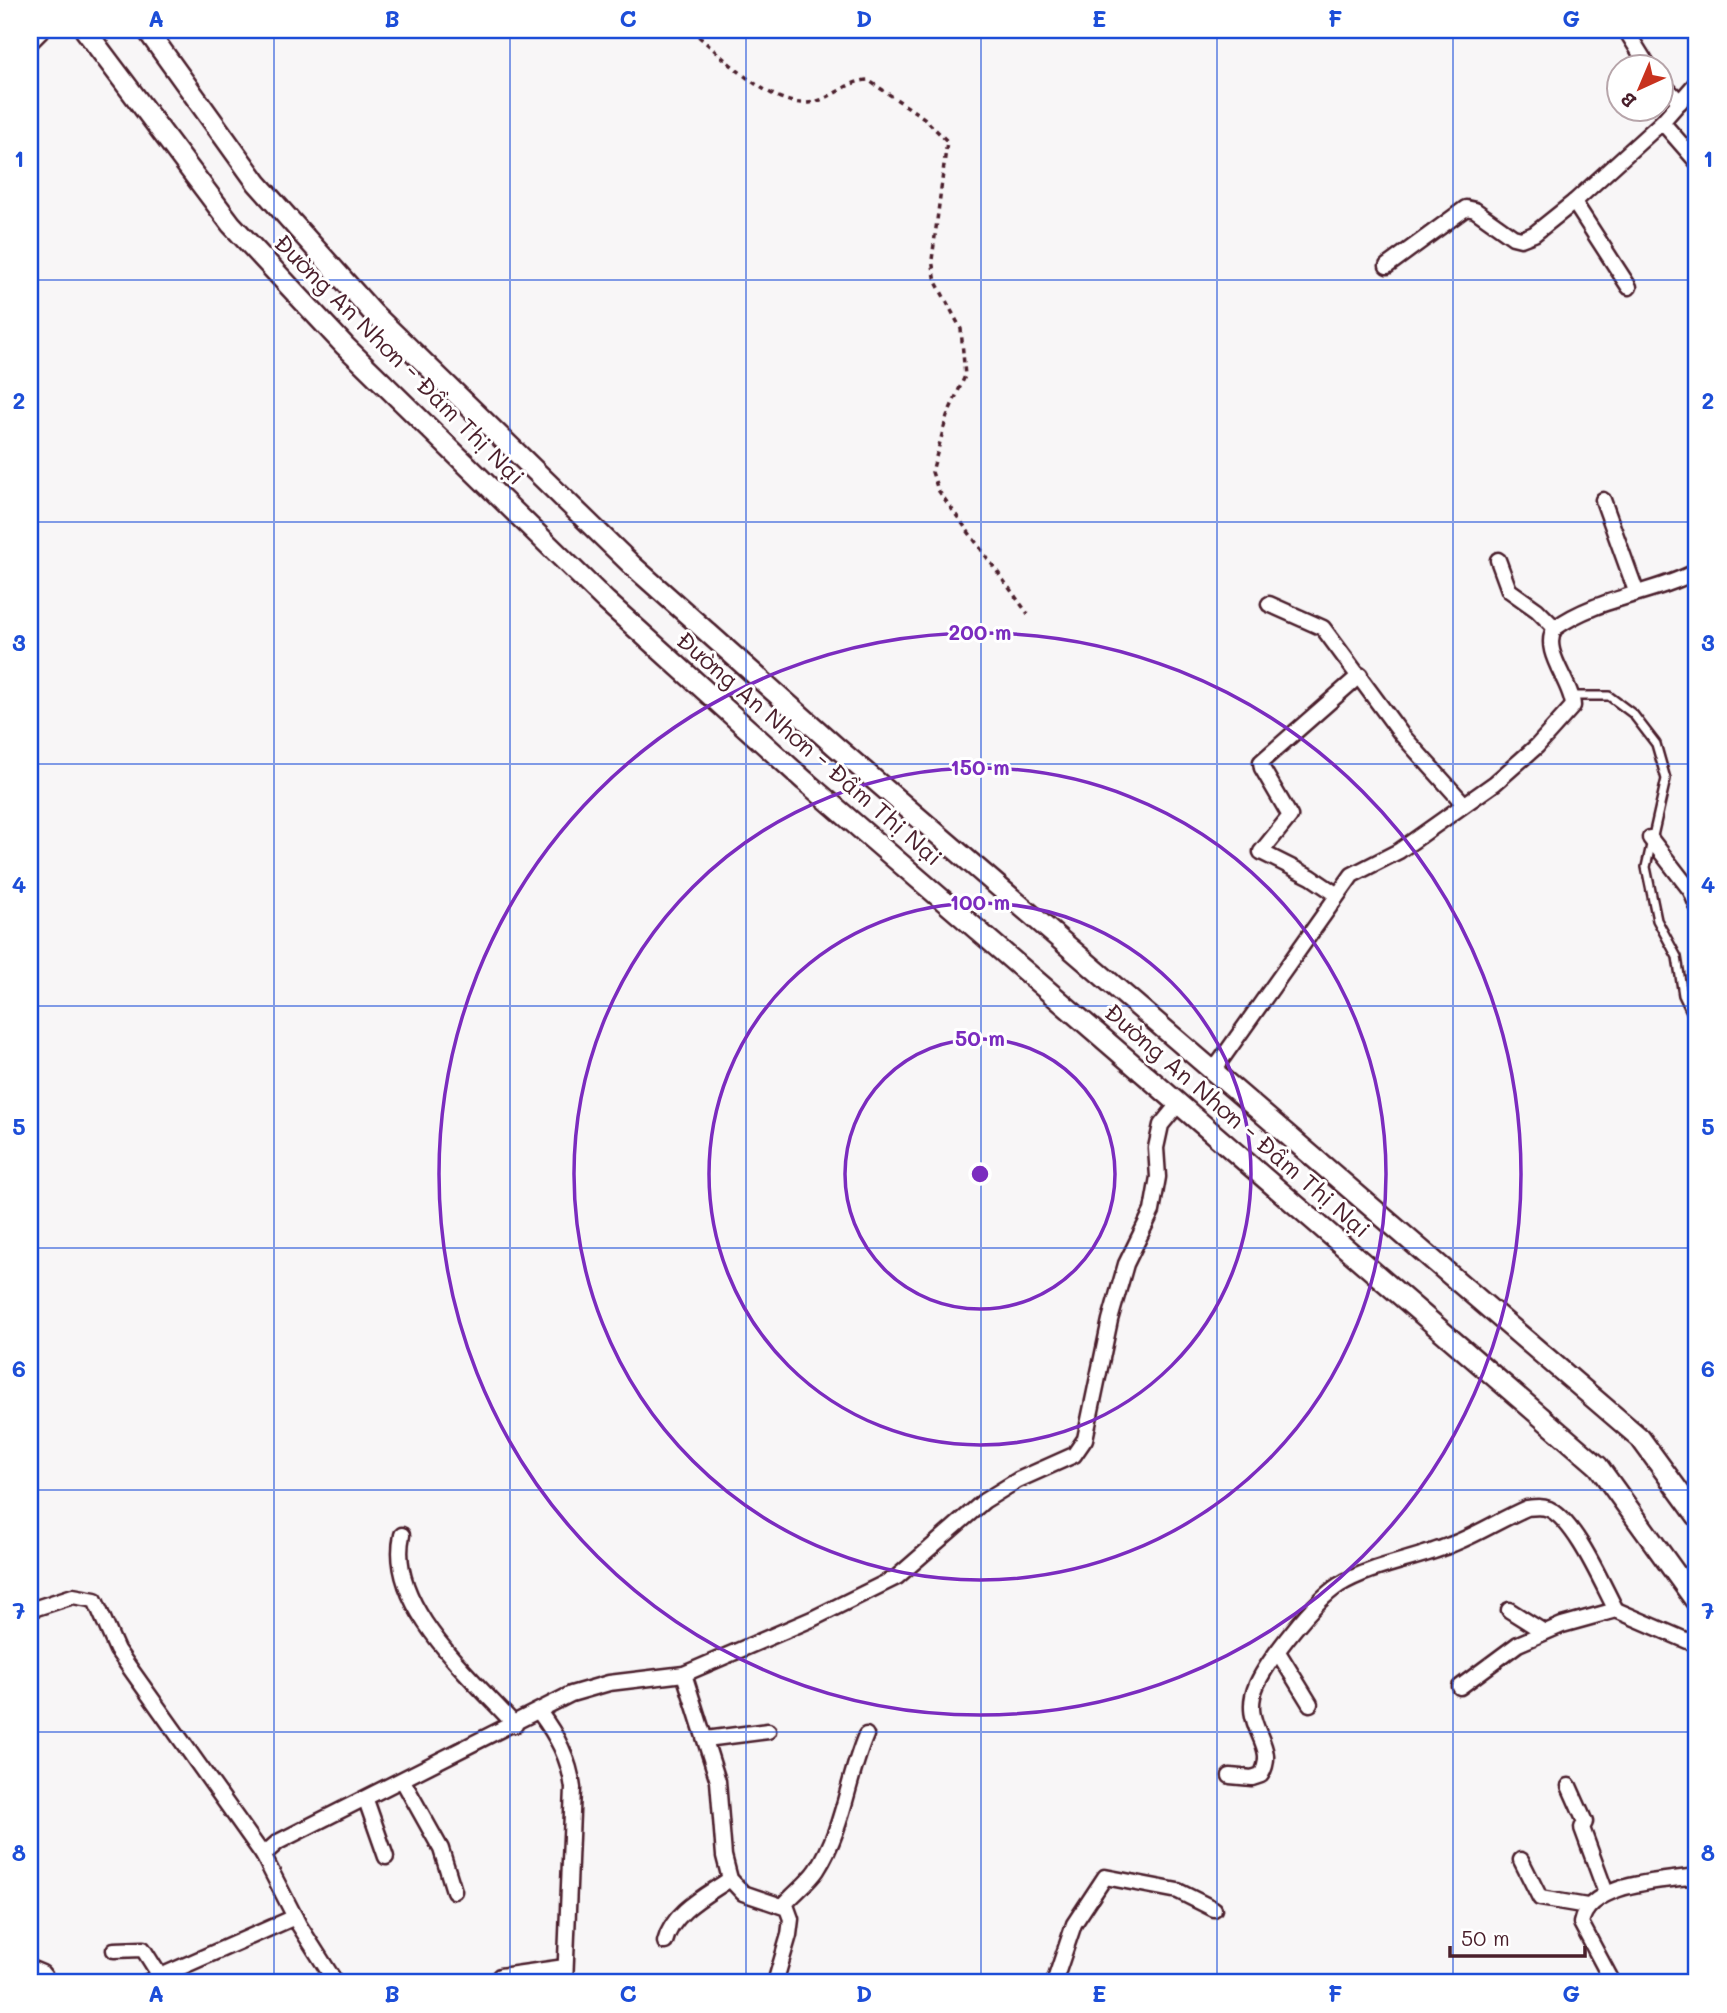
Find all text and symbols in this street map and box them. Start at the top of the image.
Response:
text: A [148,3,164,33]
text: B [384,3,400,33]
text: C [619,3,637,33]
text: D [856,3,872,33]
text: E [1092,3,1106,33]
text: F [1328,3,1342,33]
text: G [1562,3,1580,33]
north arrow [1604,52,1674,122]
text: B [1615,87,1641,114]
text: 1 [14,143,24,173]
text: 1 [1703,143,1713,173]
street label: Đường An Nhơn - Đầm Thị Nại [268,227,532,491]
text: 2 [13,385,25,415]
text: 2 [1702,385,1714,415]
text: 200 m [949,618,1011,645]
street label: Đường An Nhơn - Đầm Thị Nại [671,624,949,872]
text: 3 [12,627,26,657]
text: 3 [1701,627,1715,657]
text: 150 m [950,753,1010,780]
text: 4 [12,869,26,899]
text: 4 [1701,869,1715,899]
text: 100 m [950,888,1010,915]
street label: Đường An Nhơn - Đầm Thị Nại [1099,996,1377,1244]
text: 50 m [955,1024,1005,1051]
text: 5 [12,1111,26,1141]
text: 5 [1701,1111,1715,1141]
centre of rings [968,1162,992,1186]
text: 6 [12,1353,26,1383]
text: 6 [1701,1353,1715,1383]
text: 7 [13,1595,26,1625]
text: 7 [1702,1595,1715,1625]
text: 8 [12,1837,26,1867]
text: 8 [1701,1837,1715,1867]
scale bar [1450,1915,1585,1959]
text: 50 m [1461,1924,1510,1951]
text: A [148,1978,164,2008]
text: B [384,1978,400,2008]
text: C [619,1978,637,2008]
text: D [856,1978,872,2008]
text: E [1092,1978,1106,2008]
text: F [1328,1978,1342,2008]
text: G [1562,1978,1580,2008]

